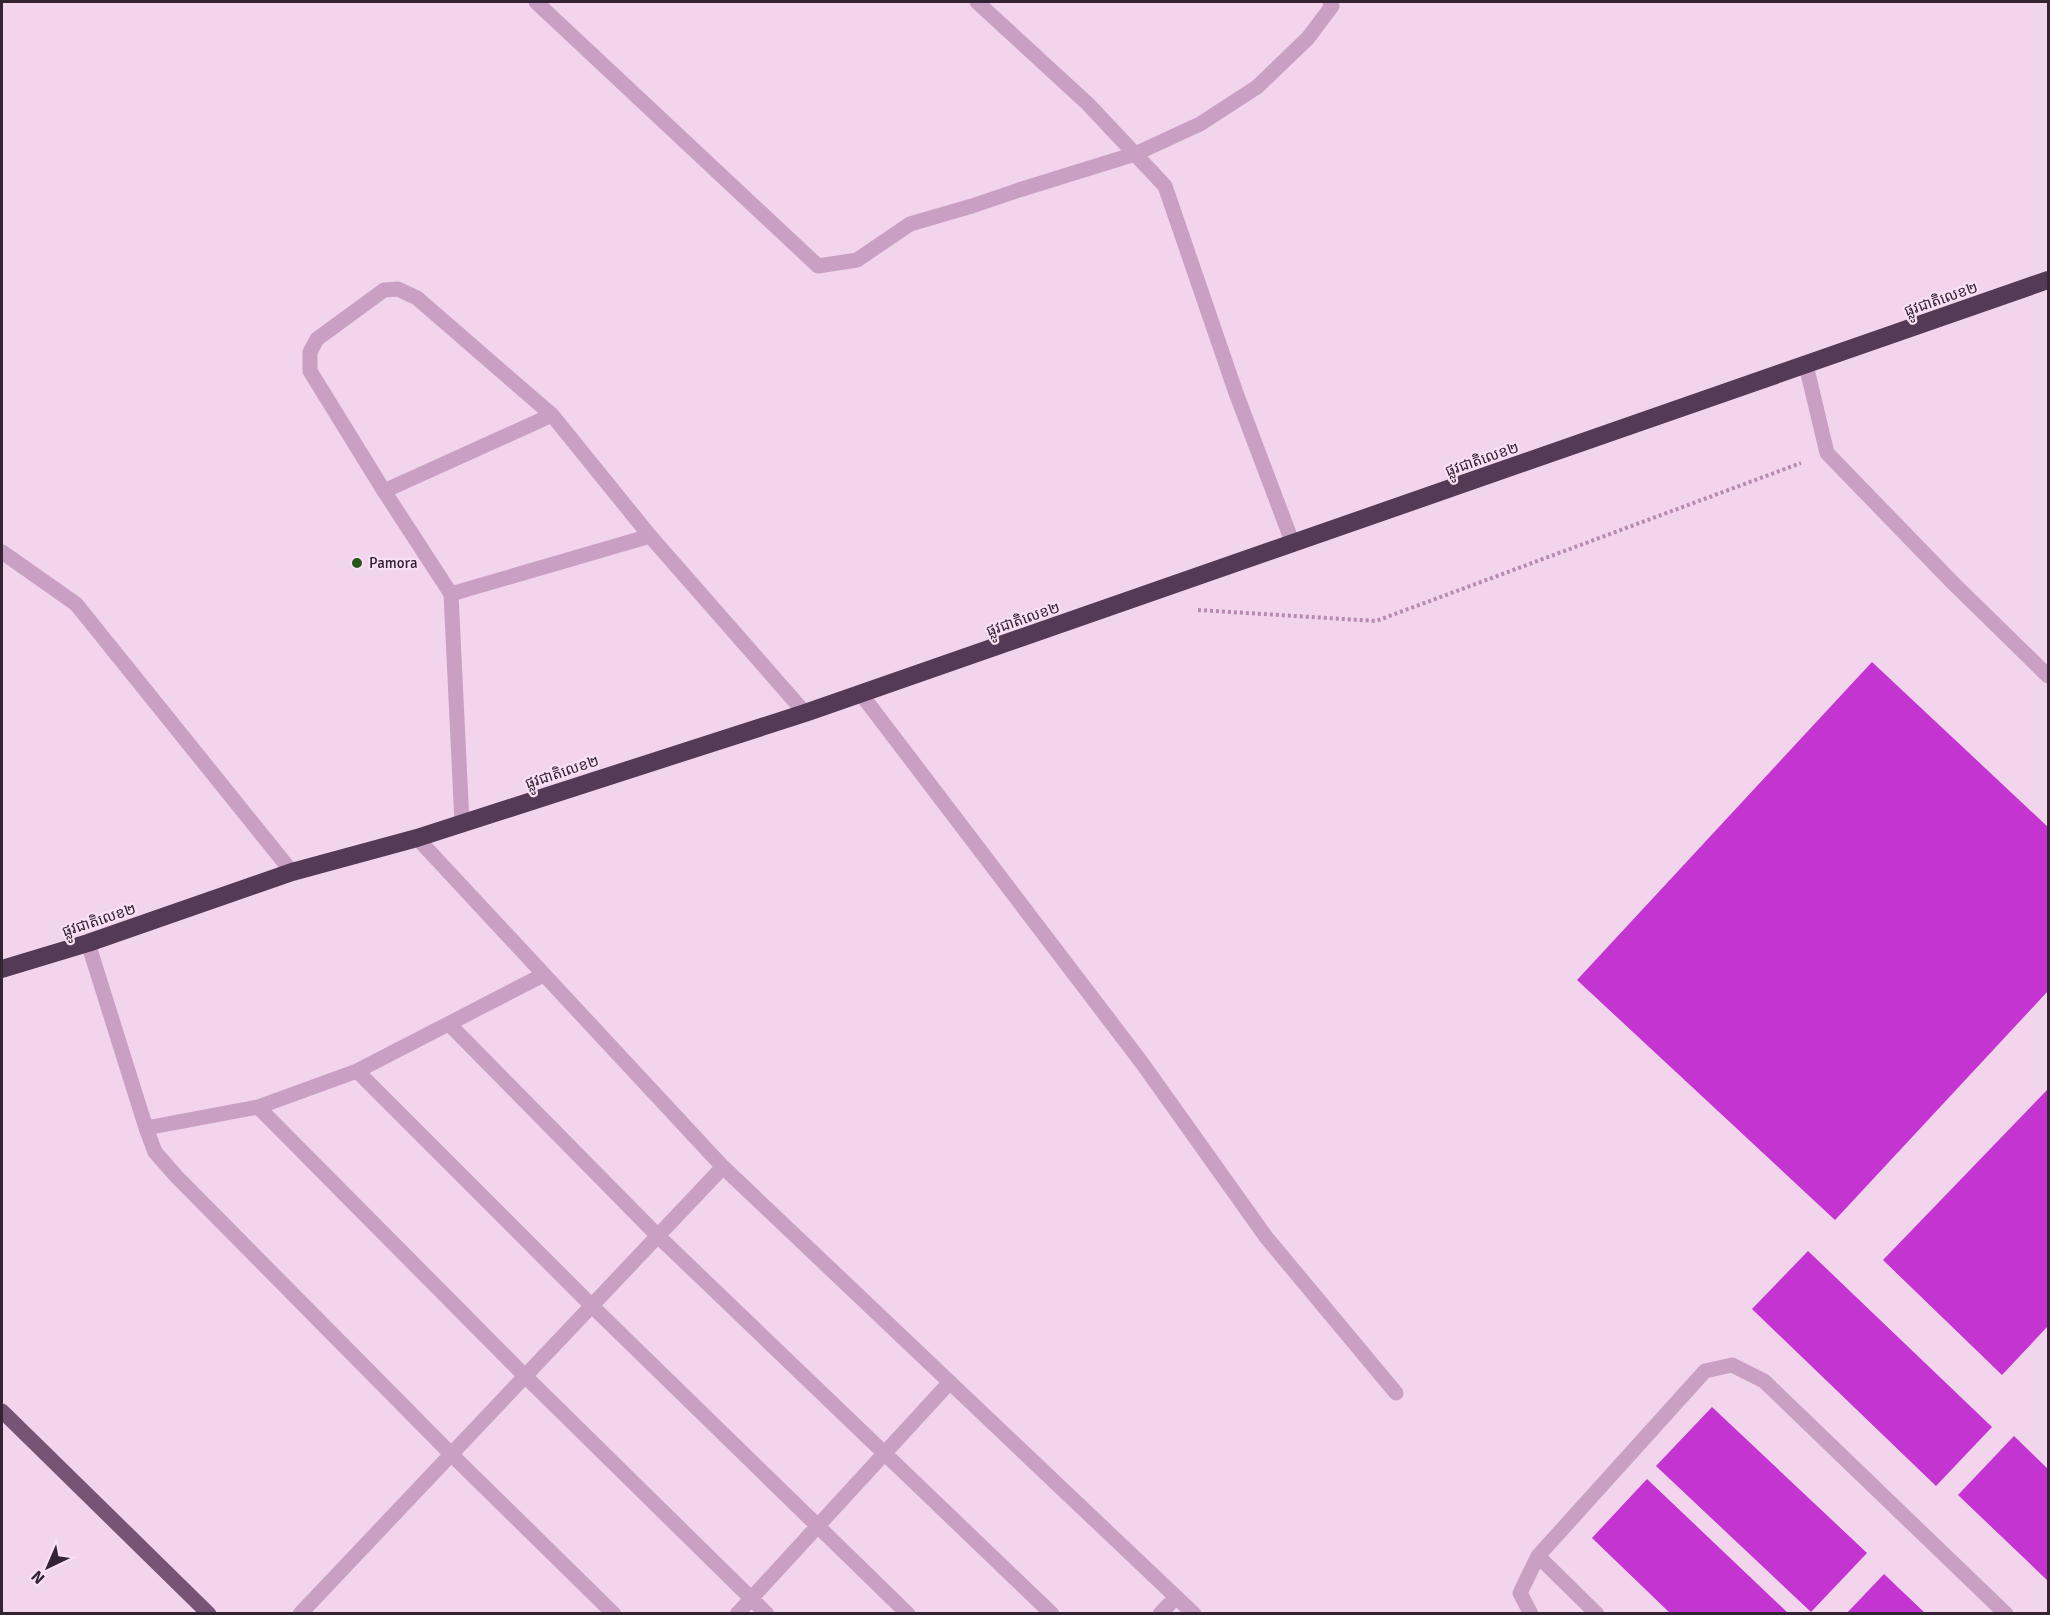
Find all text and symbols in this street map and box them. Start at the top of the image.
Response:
street label: ផ្លូវជាតិលេខ២ [1902,278,1982,324]
street label: ផ្លូវជាតិលេខ២ [1443,438,1523,484]
place label: Pamora [369,554,418,572]
marker: Pamora [350,556,364,570]
street label: ផ្លូវជាតិលេខ២ [984,598,1064,644]
street label: ផ្លូវជាតិលេខ២ [523,752,603,797]
street label: ផ្លូវជាតិលេខ២ [60,900,140,945]
north arrow [18,1537,78,1597]
text: N [27,1566,49,1588]

